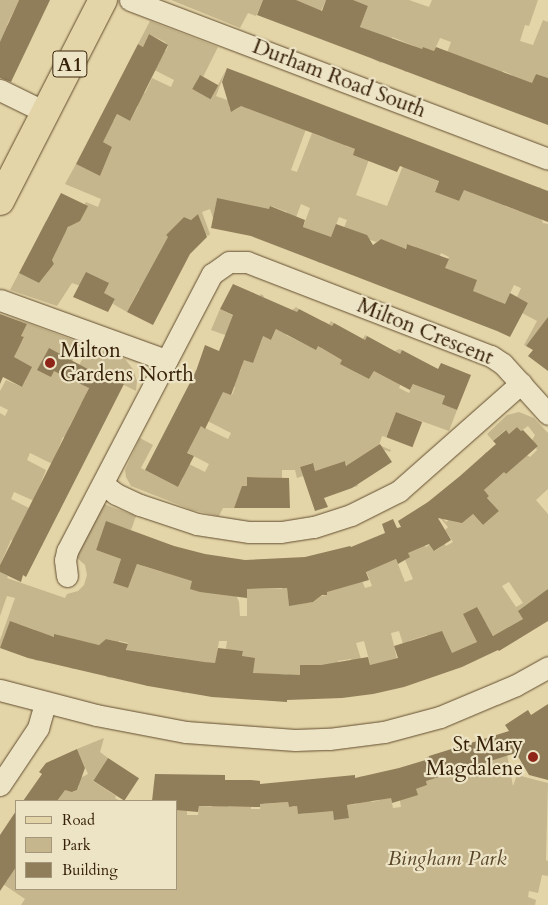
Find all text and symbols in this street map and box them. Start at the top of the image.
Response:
street label: Durham Road South [249,34,429,124]
road number: A1 [51,46,89,82]
street label: Milton Crescent [353,293,497,371]
place label: Milton Gardens North [60,338,194,388]
marker: Milton Gardens North [44,357,56,369]
place label: St Mary Magdalene [426,732,523,782]
marker: St Mary Magdalene [527,751,539,763]
legend [15,800,178,890]
text: Road [62,810,95,830]
text: Park [62,835,91,855]
park label: Bingham Park [387,846,507,872]
text: Building [62,860,118,880]

